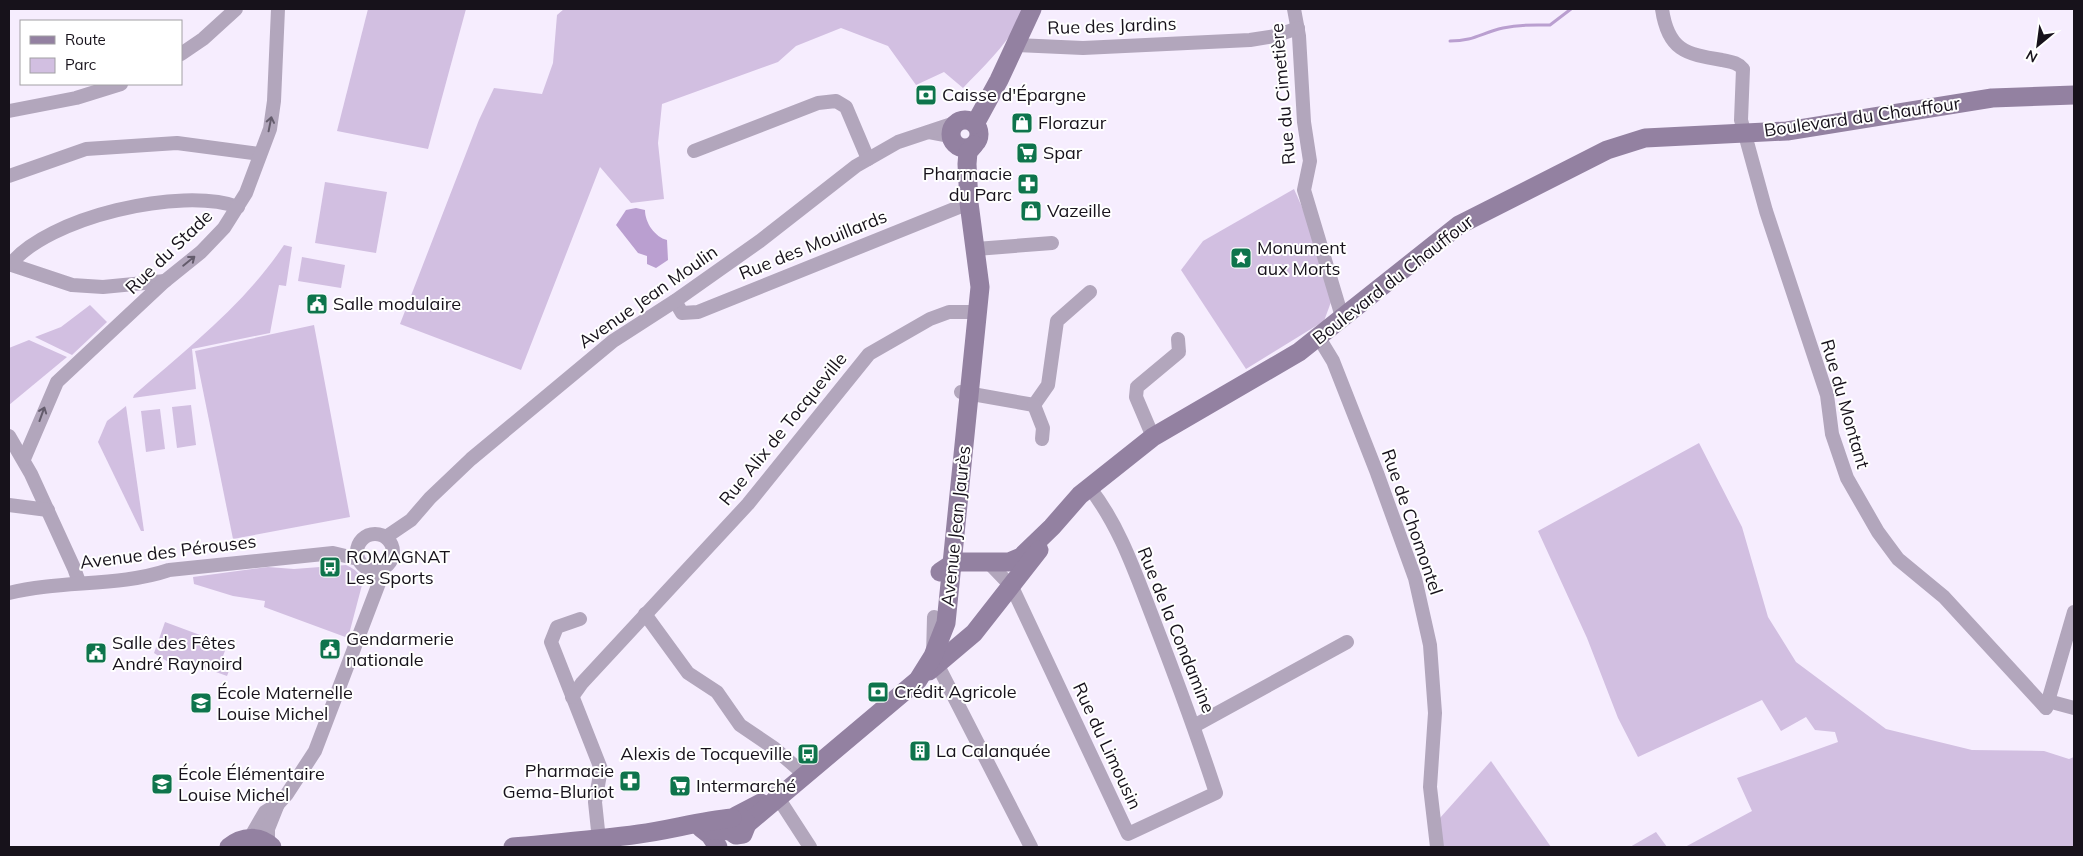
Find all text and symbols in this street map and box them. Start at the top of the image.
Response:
street label: Rue des Jardins [1047,12,1177,39]
legend [20,20,182,85]
north arrow [2013,20,2063,70]
street label: Rue du Cimetière [1265,22,1300,166]
text: Route [65,30,106,49]
text: N [2023,46,2041,67]
text: Parc [65,55,96,74]
bank icon: Caisse d'Épargne [914,83,938,107]
place label: Caisse d'Épargne [942,83,1086,106]
street label: Boulevard du Chauffour [1762,91,1962,142]
shop icon: Florazur [1010,111,1034,135]
place label: Florazur [1038,111,1107,134]
one-way arrow [266,116,275,132]
supermarket icon: Spar [1015,141,1039,165]
place label: Spar [1043,141,1083,164]
place label: Pharmacie du Parc [923,162,1012,206]
pharmacy icon: Pharmacie du Parc [1016,172,1040,196]
shop icon: Vazeille [1019,199,1043,223]
place label: Vazeille [1047,199,1111,222]
street label: Rue du Stade [120,204,217,299]
street label: Rue des Mouillards [736,204,890,285]
street label: Boulevard du Chauffour [1308,209,1478,350]
place label: Monument aux Morts [1257,236,1346,280]
street label: Avenue Jean Moulin [574,240,722,353]
place icon: Monument aux Morts [1229,246,1253,270]
one-way arrow [183,256,196,267]
public building icon: Salle modulaire [305,292,329,316]
place label: Salle modulaire [333,292,461,315]
street label: Rue du Montant [1816,337,1875,471]
street label: Rue Alix de Tocqueville [714,347,851,510]
one-way arrow [38,407,47,423]
street label: Avenue Jean Jaurès [936,444,975,607]
street label: Rue de Chomontel [1377,446,1448,598]
street label: Avenue des Pérouses [78,529,257,574]
street label: Rue de la Condamine [1133,543,1220,716]
place label: ROMAGNAT Les Sports [346,545,450,589]
bus stop icon: ROMAGNAT Les Sports [318,555,342,579]
place label: Gendarmerie nationale [346,627,454,671]
place label: Salle des Fêtes André Raynoird [112,631,243,675]
public building icon: Gendarmerie nationale [318,637,342,661]
public building icon: Salle des Fêtes André Raynoird [84,641,108,665]
street label: Rue du Limousin [1068,679,1147,813]
bank icon: Crédit Agricole [866,680,890,704]
place label: Crédit Agricole [894,680,1017,703]
place label: École Maternelle Louise Michel [217,681,353,725]
school or university icon: École Maternelle Louise Michel [189,691,213,715]
building icon: La Calanquée [908,739,932,763]
place label: La Calanquée [936,739,1051,762]
place label: Alexis de Tocqueville [620,742,792,765]
bus stop icon: Alexis de Tocqueville [796,742,820,766]
place label: Pharmacie Gema-Bluriot [503,759,614,803]
place label: École Élémentaire Louise Michel [178,762,325,806]
pharmacy icon: Pharmacie Gema-Bluriot [618,769,642,793]
school or university icon: École Élémentaire Louise Michel [150,772,174,796]
supermarket icon: Intermarché [668,774,692,798]
place label: Intermarché [696,774,796,797]

